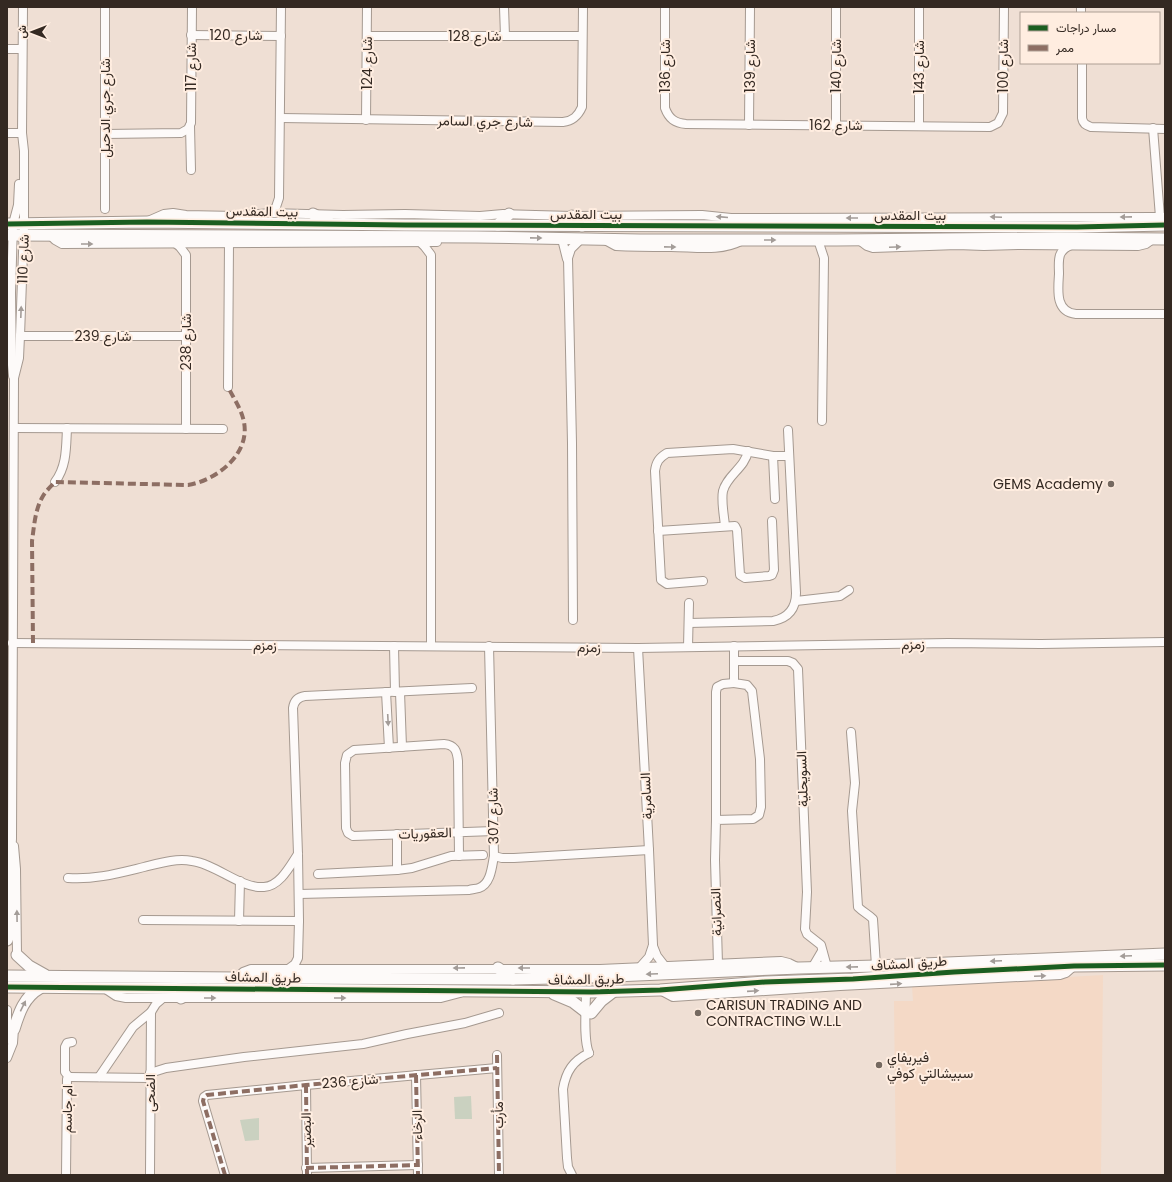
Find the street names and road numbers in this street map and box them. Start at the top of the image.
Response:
street label: شارع 120 [209,25,263,46]
street label: شارع 128 [448,26,502,47]
street label: شارع 124 [357,36,378,90]
street label: شارع 136 [655,39,676,93]
street label: شارع 139 [740,39,761,93]
street label: شارع 140 [826,39,847,93]
street label: شارع 100 [993,39,1014,93]
street label: شارع 143 [909,40,930,94]
street label: شارع 117 [181,43,202,91]
street label: شارع جري الدحيل [95,58,117,158]
street label: شارع جري السامر [436,110,533,134]
street label: شارع 162 [809,115,863,136]
street label: بيت المقدس [226,200,298,222]
street label: بيت المقدس [550,204,622,224]
street label: بيت المقدس [874,205,946,225]
street label: شارع 110 [12,234,35,284]
street label: شارع 238 [176,313,197,371]
street label: شارع 239 [74,326,132,347]
street label: زمزم [901,634,925,654]
street label: زمزم [253,635,277,655]
street label: زمزم [577,637,601,657]
street label: السويحلية [791,751,813,807]
street label: السامرية [635,772,657,820]
street label: شارع 307 [483,788,504,844]
street label: العقوريات [398,822,452,844]
street label: النصرانية [705,888,727,936]
street label: طريق المشاف [870,950,948,976]
street label: طريق المشاف [225,966,301,988]
street label: طريق المشاف [548,968,624,990]
street label: شارع 236 [321,1069,379,1094]
street label: الضحى [140,1074,160,1112]
street label: ام جاسم [57,1085,77,1133]
street label: مأرب [488,1101,508,1129]
street label: الرخاء [407,1110,427,1140]
street label: البصير [296,1112,316,1149]

